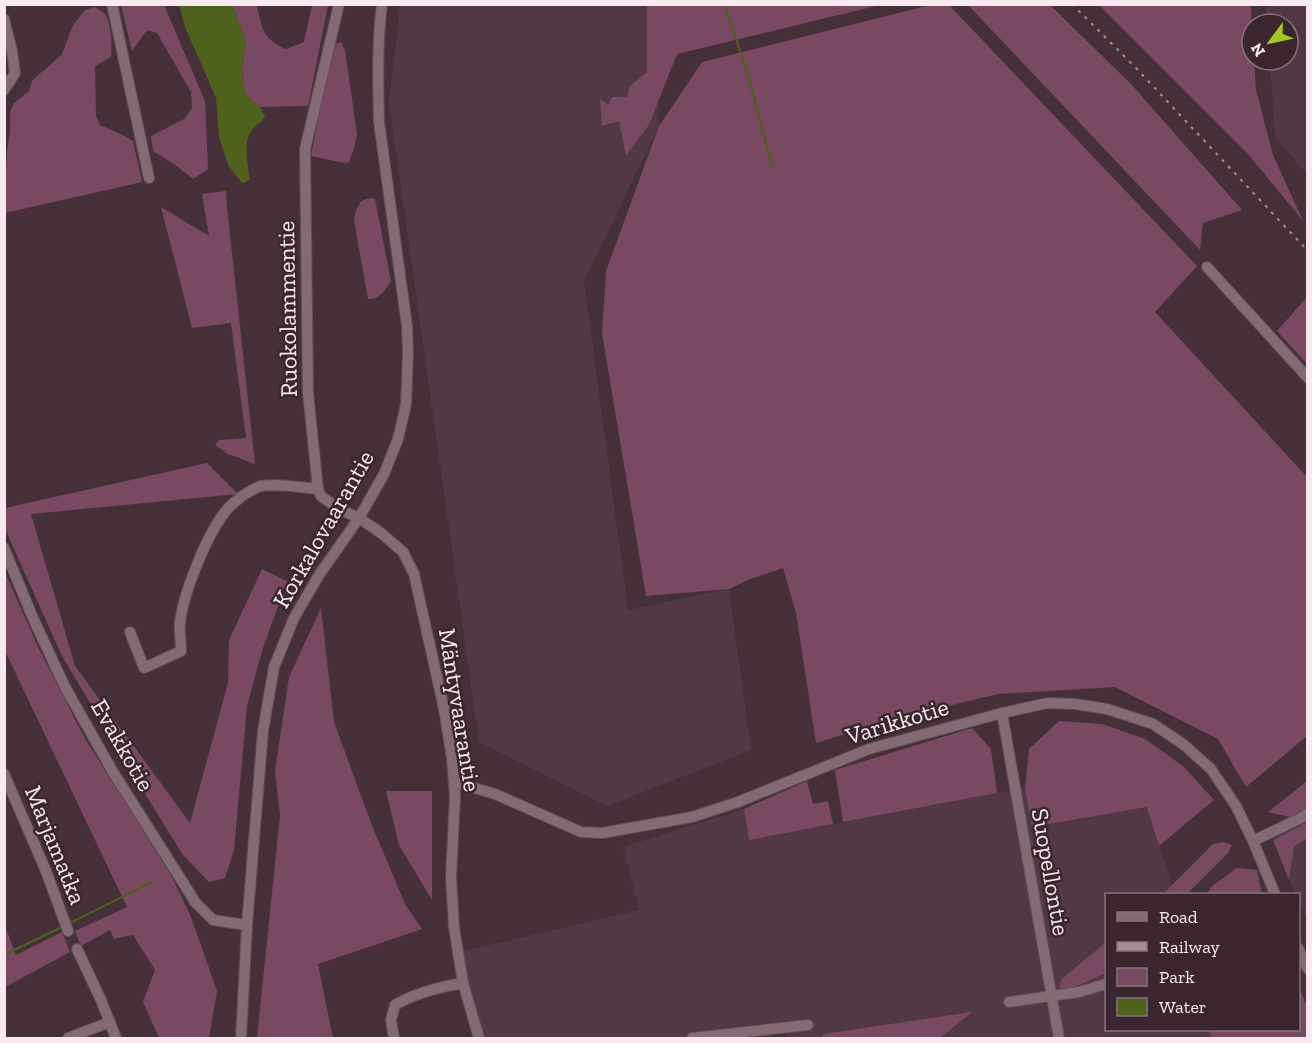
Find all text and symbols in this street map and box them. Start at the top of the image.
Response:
north arrow [1240,12,1300,72]
text: N [1247,40,1269,60]
street label: Ruokolammentie [271,221,303,397]
street label: Korkalovaarantie [266,445,380,613]
street label: Mäntyvaarantie [433,626,487,794]
street label: Varikkotie [841,692,952,751]
street label: Evakkotie [85,694,161,796]
street label: Marjamatka [19,781,93,909]
street label: Suopellontie [1026,806,1076,938]
legend [1105,893,1300,1031]
text: Road [1159,906,1198,928]
text: Railway [1159,936,1221,958]
text: Park [1159,966,1195,988]
text: Water [1159,996,1206,1018]

